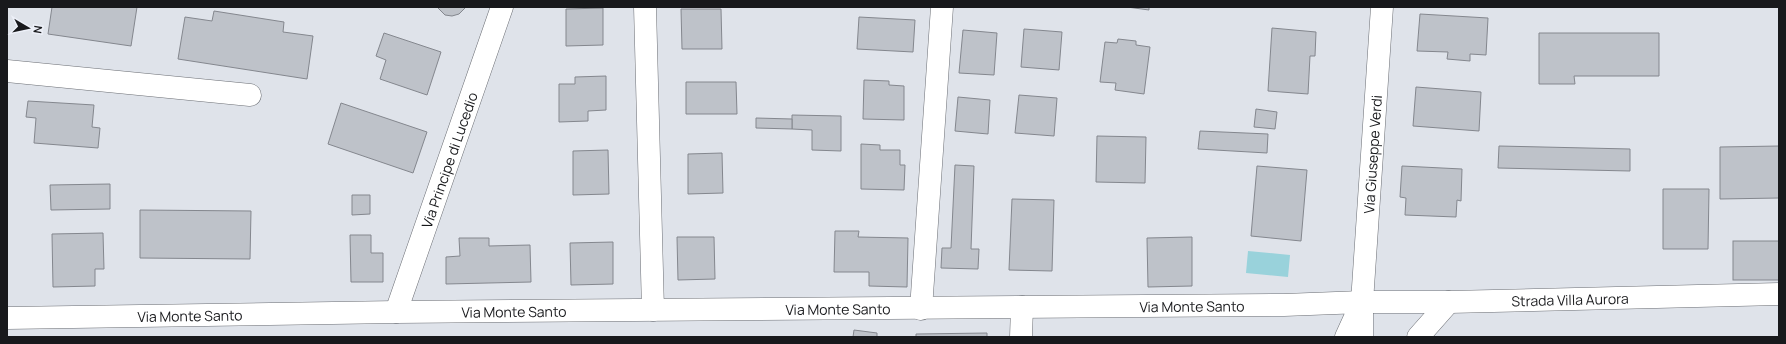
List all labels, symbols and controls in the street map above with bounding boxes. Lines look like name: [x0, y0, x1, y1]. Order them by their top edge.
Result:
north arrow: [8, 8, 48, 48]
text: N: [30, 25, 46, 35]
street label: Via Principe di Lucedio: [416, 89, 481, 230]
street label: Via Giuseppe Verdi: [1359, 94, 1386, 214]
street label: Strada Villa Aurora: [1511, 288, 1629, 310]
street label: Via Monte Santo: [1139, 296, 1245, 316]
street label: Via Monte Santo: [785, 299, 891, 318]
street label: Via Monte Santo: [461, 301, 567, 321]
street label: Via Monte Santo: [137, 305, 243, 325]

